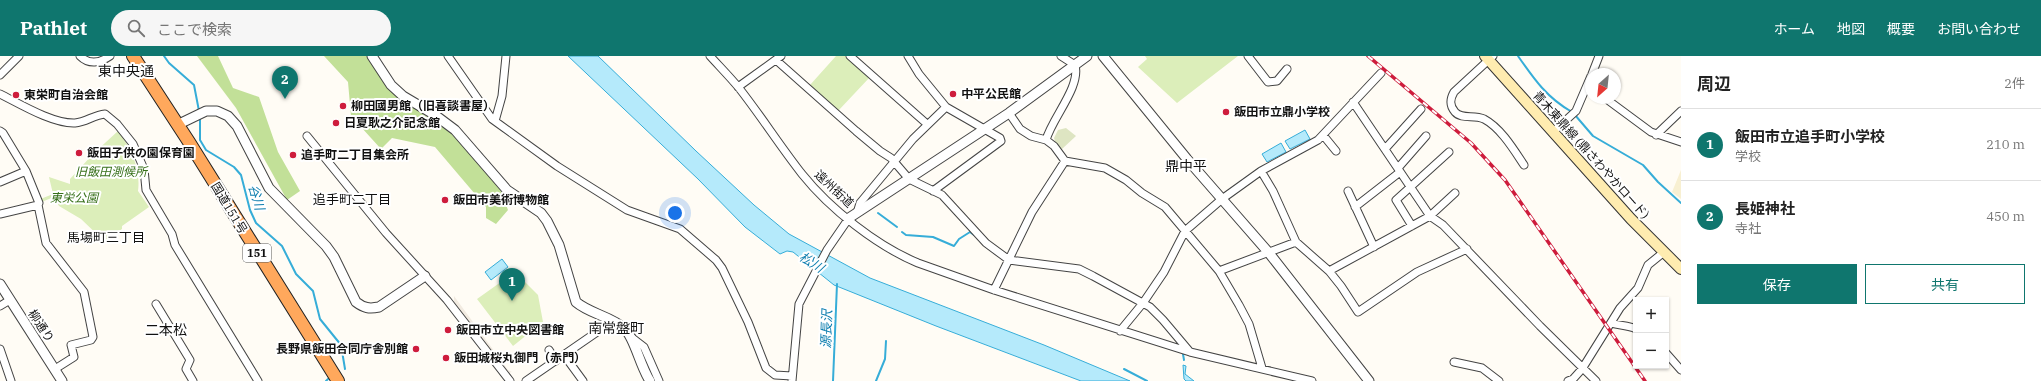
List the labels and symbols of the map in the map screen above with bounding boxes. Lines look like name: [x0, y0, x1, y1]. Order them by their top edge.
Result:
district label: 東中央通: [98, 62, 154, 80]
pin: 2: [272, 66, 298, 99]
north arrow: [1585, 68, 1621, 104]
place label: 中平公民館: [961, 86, 1021, 101]
place label: 東栄町自治会館: [24, 87, 108, 102]
street label: 青木東鼎線 (鼎さわやかロード): [1530, 88, 1653, 222]
marker: 中平公民館: [948, 89, 958, 99]
marker: 東栄町自治会館: [11, 90, 21, 100]
place label: 柳田國男館（旧喜談書屋）: [351, 98, 495, 113]
marker: 柳田國男館（旧喜談書屋）: [338, 101, 348, 111]
place label: 飯田市立鼎小学校: [1234, 104, 1330, 119]
marker: 飯田市立鼎小学校: [1221, 107, 1231, 117]
place label: 日夏耿之介記念館: [344, 115, 440, 130]
marker: 日夏耿之介記念館: [331, 118, 341, 128]
place label: 飯田子供の園保育園: [87, 145, 195, 160]
place label: 追手町二丁目集会所: [301, 147, 409, 162]
marker: 飯田子供の園保育園: [74, 148, 84, 158]
marker: 追手町二丁目集会所: [288, 150, 298, 160]
district label: 鼎中平: [1165, 157, 1207, 175]
park label: 旧飯田測候所: [75, 164, 149, 179]
street label: 遠州街道: [812, 167, 857, 210]
street label: 国道151号: [208, 179, 251, 236]
water label: 谷川: [245, 182, 269, 214]
park label: 東栄公園: [50, 190, 100, 205]
district label: 追手町二丁目: [313, 191, 391, 208]
place label: 飯田市美術博物館: [453, 192, 549, 207]
marker: 飯田市美術博物館: [440, 195, 450, 205]
your location: [665, 203, 685, 223]
district label: 馬場町三丁目: [67, 229, 145, 246]
road number: 151: [243, 244, 271, 262]
water label: 松川: [796, 248, 829, 278]
pin: 1: [499, 268, 525, 301]
street label: 柳通り: [25, 307, 58, 345]
water label: 源長沢: [817, 307, 836, 349]
district label: 南常盤町: [588, 319, 644, 337]
district label: 二本松: [145, 321, 187, 339]
place label: 飯田市立中央図書館: [456, 322, 564, 337]
marker: 飯田市立中央図書館: [443, 325, 453, 335]
place label: 長野県飯田合同庁舎別館: [276, 341, 408, 356]
marker: 長野県飯田合同庁舎別館: [411, 344, 421, 354]
place label: 飯田城桜丸御門（赤門）: [454, 350, 586, 365]
marker: 飯田城桜丸御門（赤門）: [441, 353, 451, 363]

